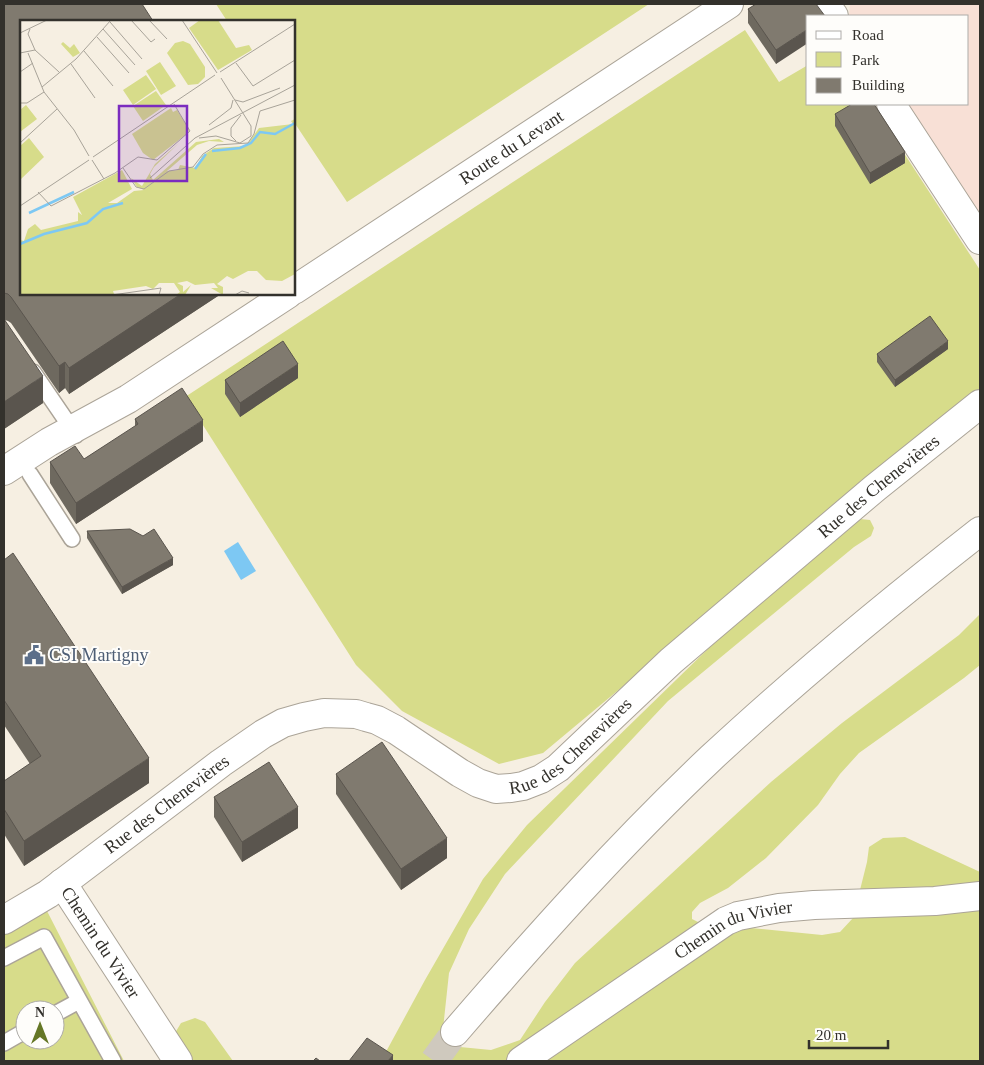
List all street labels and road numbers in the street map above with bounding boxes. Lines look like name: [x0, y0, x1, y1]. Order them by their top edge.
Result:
street label: Route du Levant: [456, 106, 567, 188]
street label: Rue des Chenevières: [814, 431, 943, 542]
street label: Rue des Chenevières: [508, 694, 636, 798]
street label: Rue des Chenevières: [100, 751, 233, 858]
street label: Chemin du Vivier: [57, 883, 144, 1002]
street label: Chemin du Vivier: [670, 897, 793, 963]

